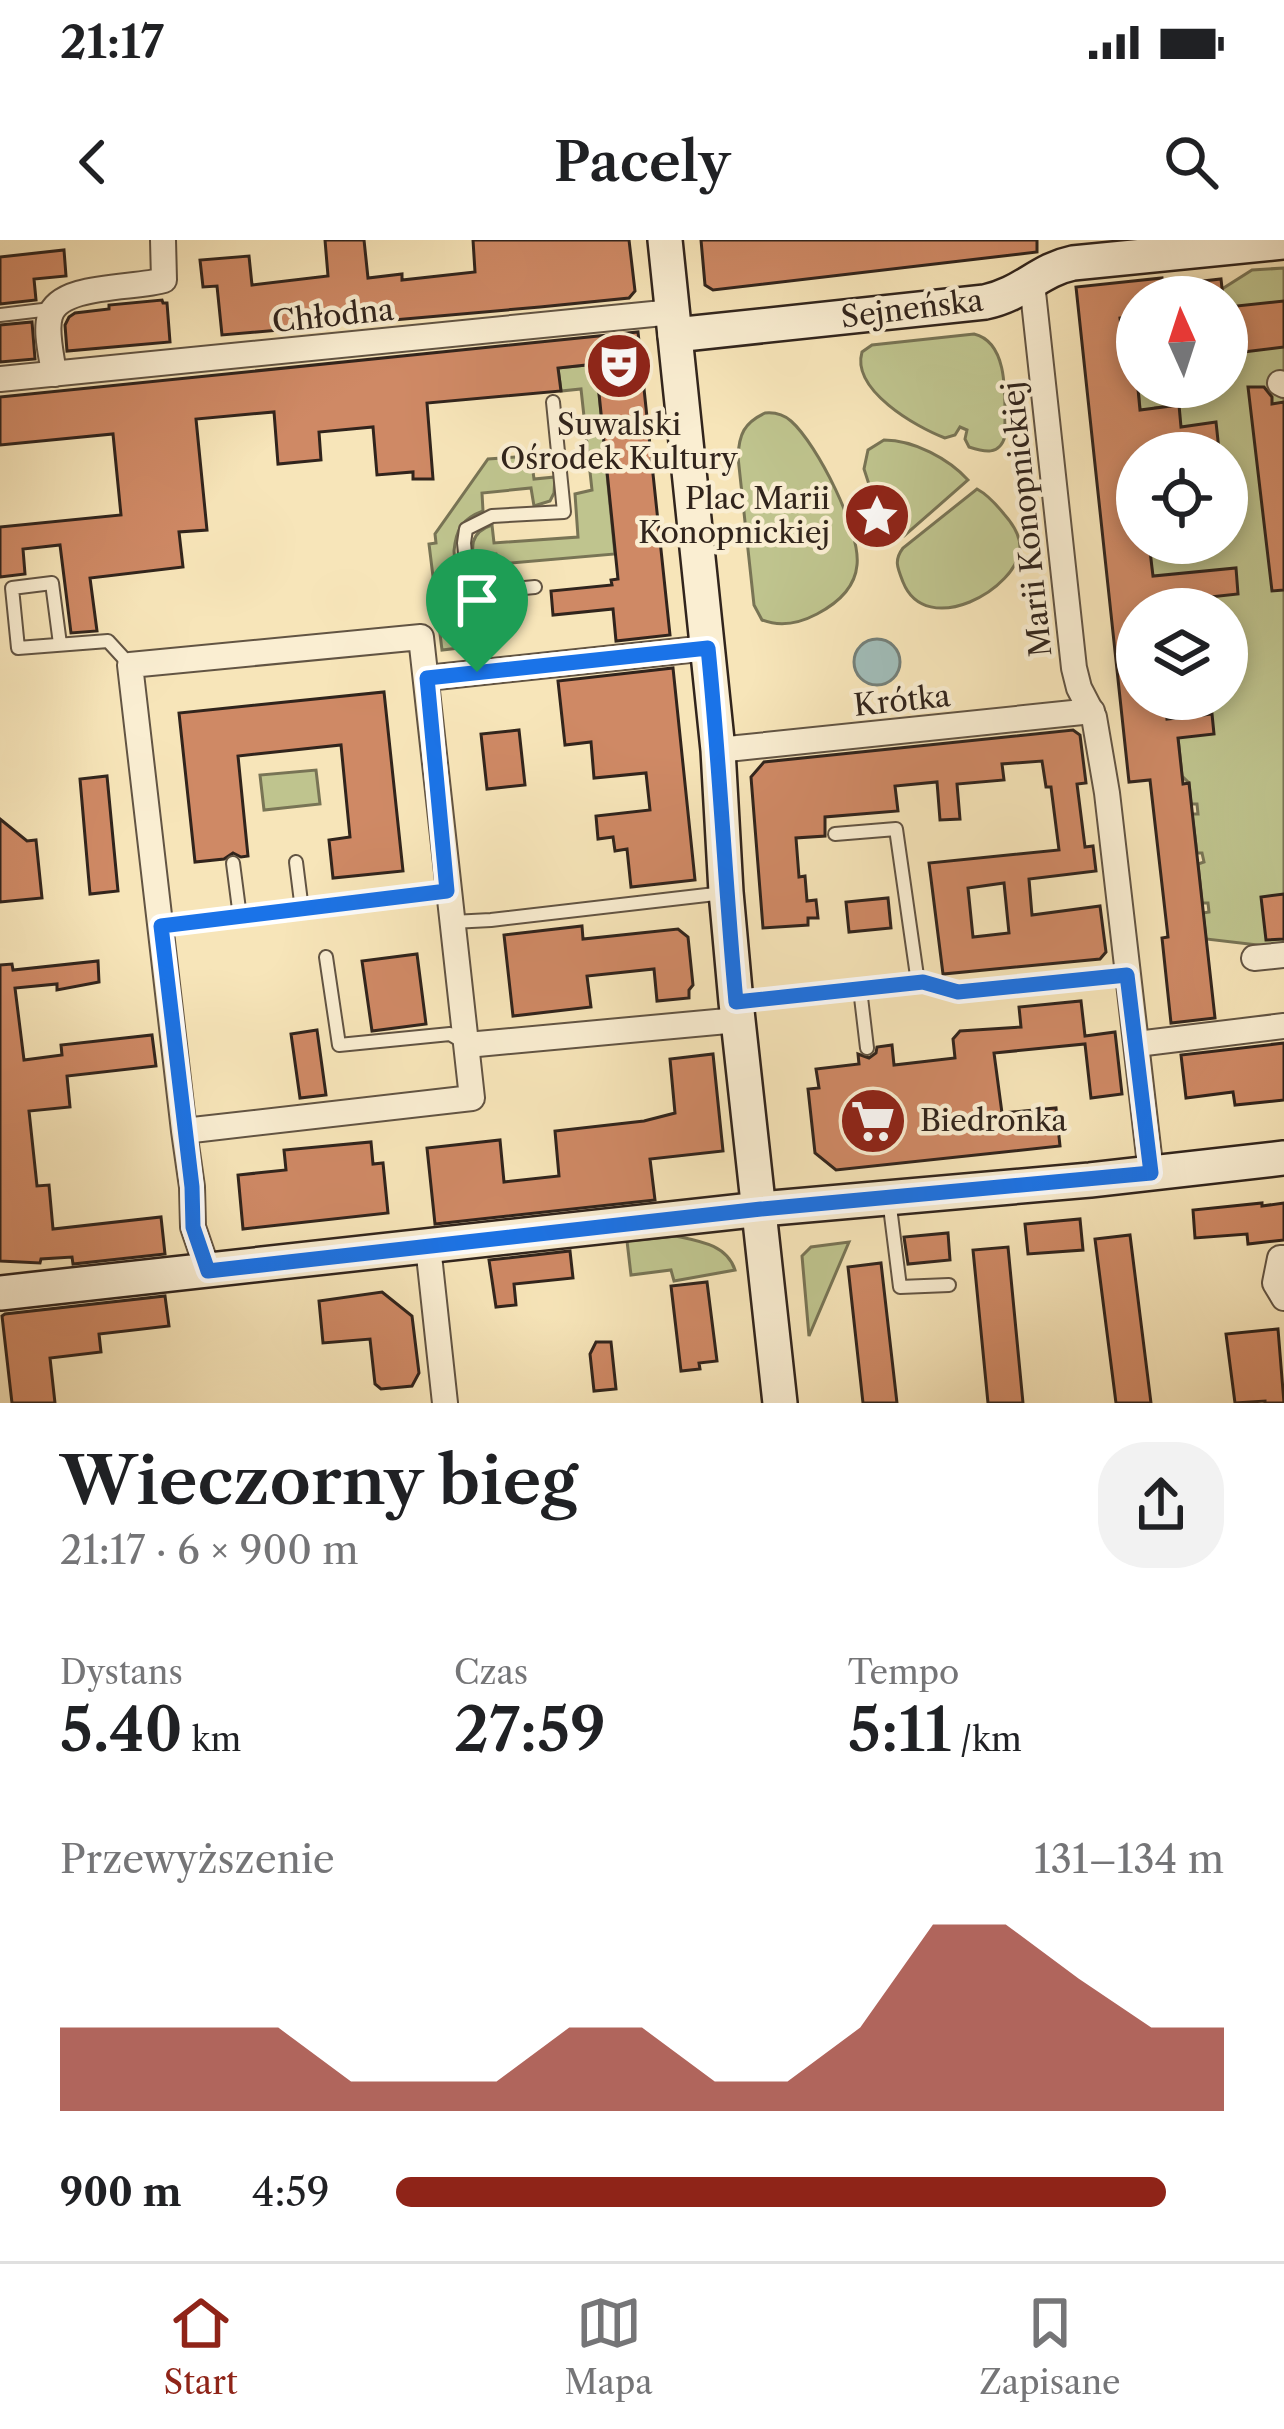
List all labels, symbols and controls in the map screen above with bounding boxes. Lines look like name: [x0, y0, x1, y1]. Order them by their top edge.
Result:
text: 21:17: [60, 14, 164, 70]
icon: back: [60, 129, 126, 195]
text: Pacely: [554, 129, 730, 195]
icon: search: [1158, 129, 1224, 195]
north arrow: [1116, 276, 1248, 408]
map controls: [1116, 276, 1248, 720]
street label: Sejneńska: [839, 281, 985, 336]
street label: Chłodna: [270, 291, 396, 340]
theatre icon: Suwalski Ośrodek Kultury: [584, 331, 654, 401]
street label: Marii Konopnickiej: [994, 380, 1059, 659]
place label: Suwalski Ośrodek Kultury: [500, 406, 738, 477]
button: locate: [1116, 432, 1248, 564]
place label: Plac Marii Konopnickiej: [638, 480, 830, 551]
place icon: Plac Marii Konopnickiej: [842, 481, 912, 551]
pin: [426, 549, 528, 672]
icon: arrive: [444, 567, 510, 633]
button: layers: [1116, 588, 1248, 720]
street label: Krótka: [852, 677, 952, 724]
supermarket icon: Biedronka: [838, 1086, 908, 1156]
place label: Biedronka: [920, 1102, 1067, 1139]
text: Wieczorny bieg: [60, 1440, 578, 1521]
button: share: [1098, 1442, 1224, 1568]
text: 21:17 · 6 × 900 m: [60, 1526, 359, 1574]
text: Dystans: [60, 1652, 183, 1693]
text: Czas: [454, 1652, 528, 1693]
text: Tempo: [848, 1652, 959, 1693]
text: 5.40: [60, 1693, 183, 1767]
text: 27:59: [454, 1693, 606, 1767]
text: 5:11: [848, 1693, 951, 1767]
text: km: [183, 1719, 241, 1760]
text: /km: [951, 1719, 1022, 1760]
text: Przewyższenie: [60, 1835, 335, 1883]
text: 131–134 m: [1034, 1835, 1224, 1883]
text: 900 m: [60, 2168, 182, 2216]
text: 4:59: [252, 2168, 330, 2216]
tab: Start: [163, 2290, 238, 2403]
tab: Mapa: [565, 2290, 653, 2403]
tab: Zapisane: [980, 2290, 1121, 2403]

